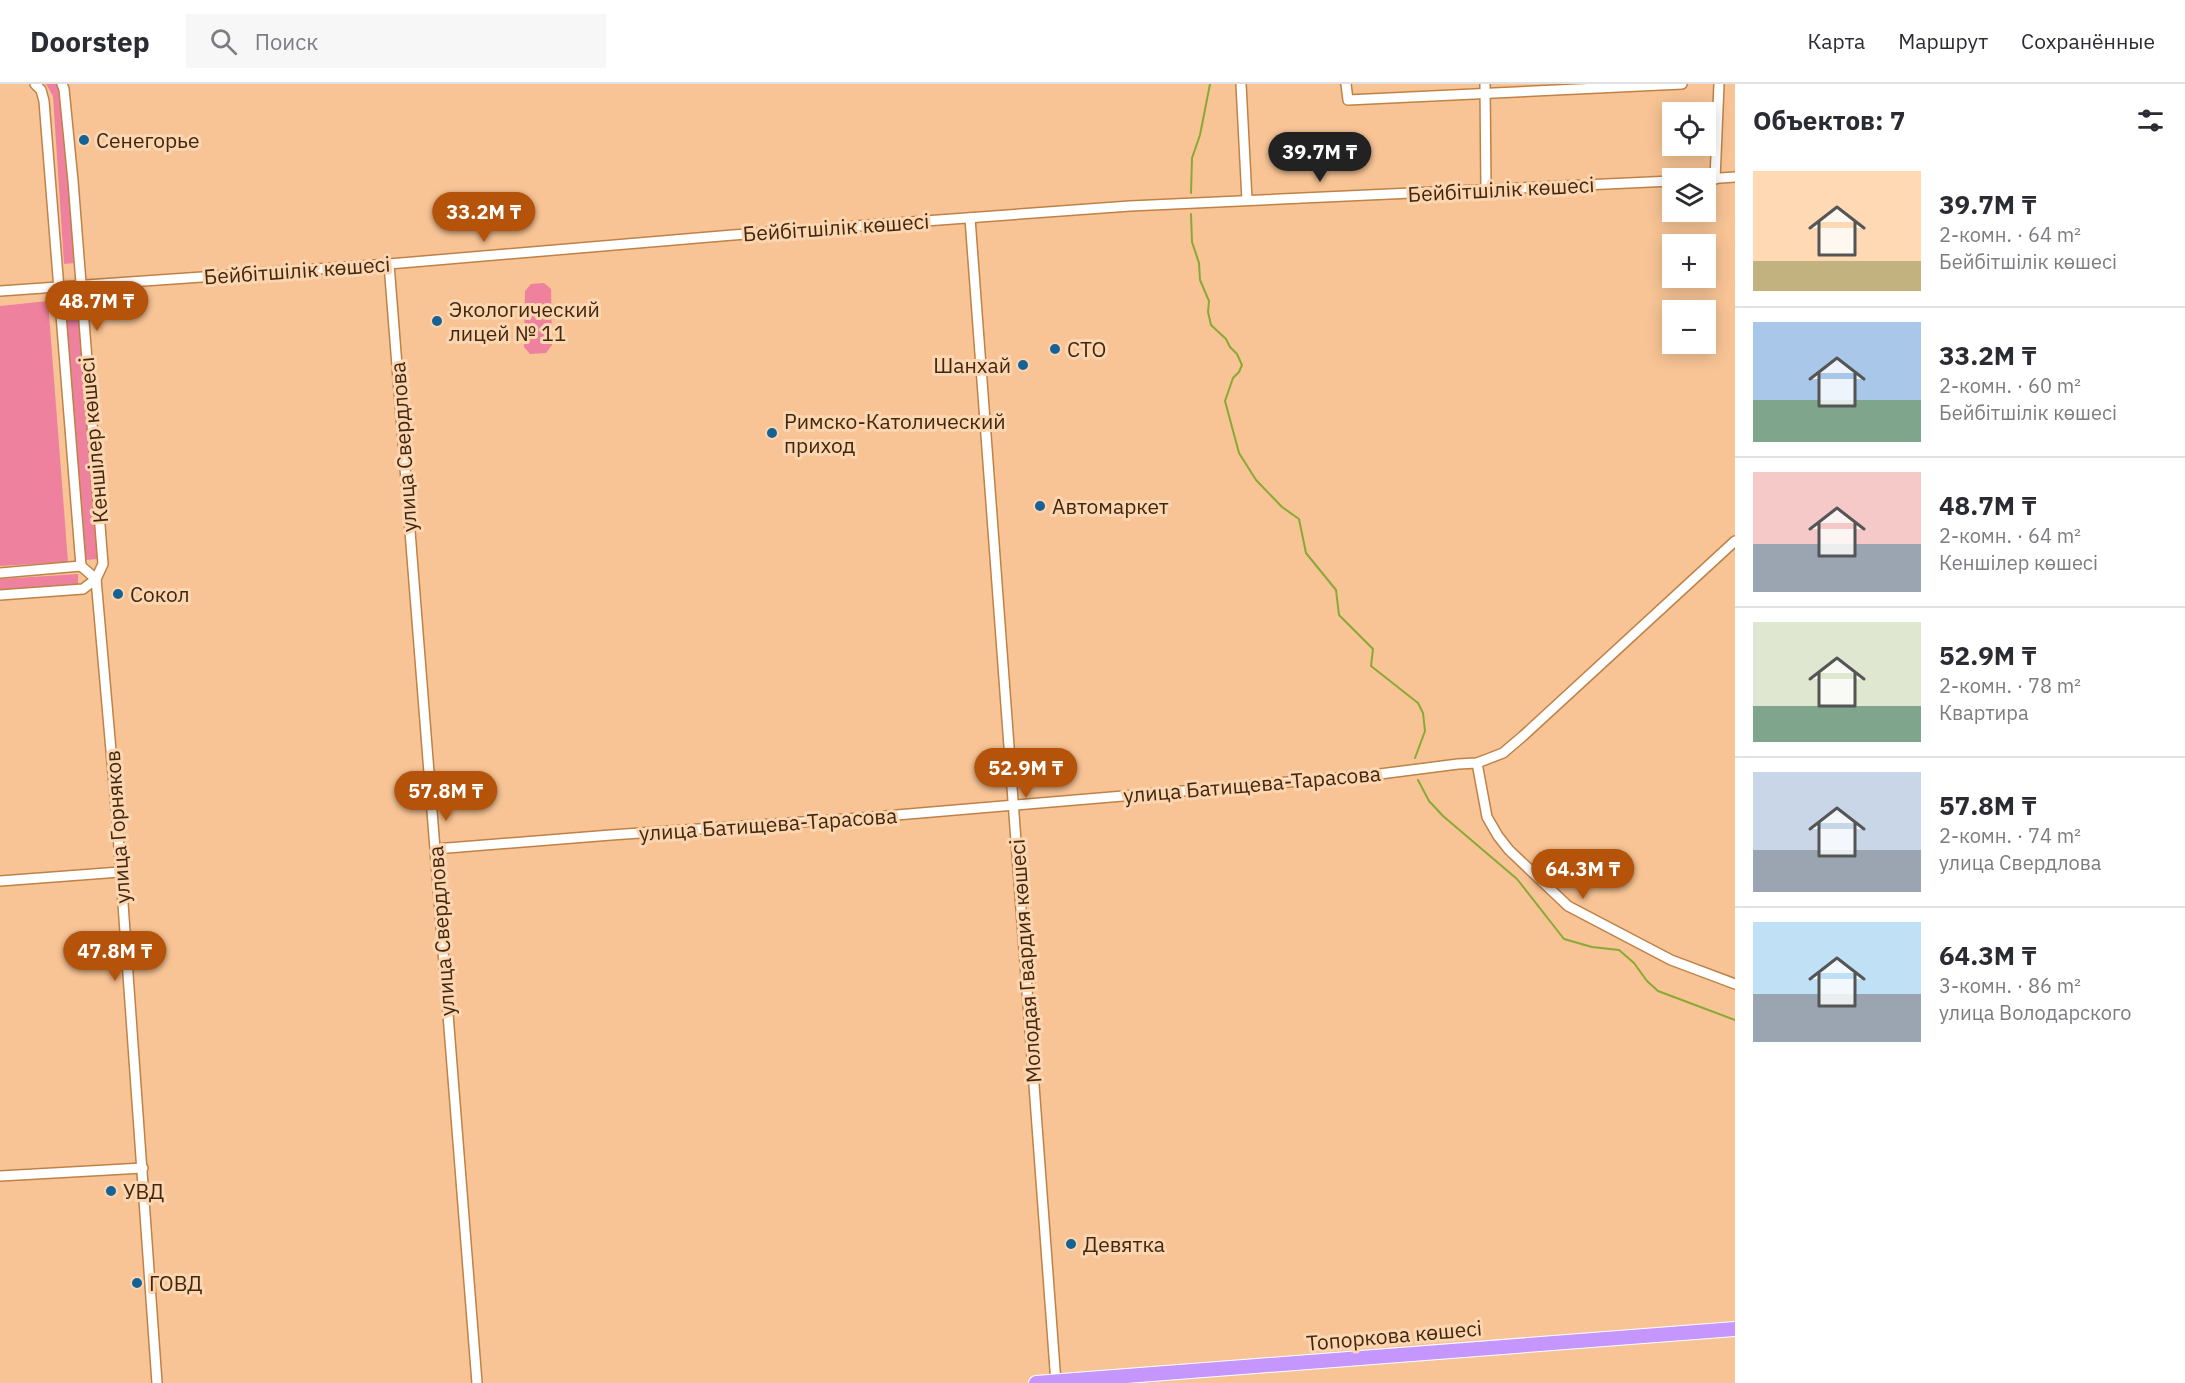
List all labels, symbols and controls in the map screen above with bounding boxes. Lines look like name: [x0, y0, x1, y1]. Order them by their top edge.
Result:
search box: [186, 14, 606, 68]
text: Doorstep: [30, 23, 150, 60]
icon: search: [207, 25, 240, 58]
text: Поиск: [255, 27, 318, 56]
text: Карта: [1807, 27, 1865, 55]
text: Маршрут: [1898, 27, 1988, 55]
text: Сохранённые: [2021, 27, 2155, 55]
map controls: [1662, 102, 1716, 354]
button: locate: [1662, 102, 1716, 156]
text: Объектов: 7: [1753, 103, 1905, 137]
icon: filters: [2134, 104, 2167, 137]
place label: Сенегорье: [96, 126, 200, 154]
pin: 39.7M ₸: [1265, 132, 1375, 183]
marker: Сенегорье: [77, 133, 91, 147]
text: 39.7M ₸: [1282, 138, 1358, 165]
button: layers: [1662, 168, 1716, 222]
street label: Бейбітшілік көшесі: [1407, 170, 1595, 208]
text: 39.7M ₸: [1939, 187, 2037, 221]
pin: 33.2M ₸: [429, 192, 539, 243]
icon: home: [1801, 195, 1873, 267]
text: 33.2M ₸: [446, 198, 522, 225]
street label: Бейбітшілік көшесі: [742, 207, 930, 247]
text: 2-комн. · 64 m²: [1939, 221, 2081, 248]
button: +: [1662, 234, 1716, 288]
text: Бейбітшілік көшесі: [1939, 248, 2117, 275]
street label: Бейбітшілік көшесі: [203, 250, 391, 290]
pin: 48.7M ₸: [42, 281, 152, 332]
text: 48.7M ₸: [59, 287, 135, 314]
place label: Экологический лицей № 11: [449, 295, 600, 347]
button: −: [1662, 300, 1716, 354]
marker: Экологический лицей № 11: [430, 314, 444, 328]
place label: СТО: [1067, 335, 1106, 363]
text: 33.2M ₸: [1939, 338, 2037, 372]
marker: СТО: [1048, 342, 1062, 356]
icon: home: [1801, 346, 1873, 418]
place label: Шанхай: [933, 351, 1011, 379]
street label: Кеншілер көшесі: [72, 356, 114, 524]
marker: Шанхай: [1016, 358, 1030, 372]
street label: улица Свердлова: [383, 361, 423, 533]
text: 2-комн. · 60 m²: [1939, 372, 2081, 399]
text: Бейбітшілік көшесі: [1939, 399, 2117, 426]
place label: Римско-Католический приход: [784, 407, 1006, 459]
marker: Римско-Католический приход: [765, 426, 779, 440]
text: 48.7M ₸: [1939, 488, 2037, 522]
place label: Автомаркет: [1052, 492, 1169, 520]
icon: home: [1801, 496, 1873, 568]
marker: Автомаркет: [1033, 499, 1047, 513]
text: 2-комн. · 64 m²: [1939, 522, 2081, 549]
text: Кеншілер көшесі: [1939, 549, 2098, 576]
place label: Сокол: [130, 580, 190, 608]
marker: Сокол: [111, 587, 125, 601]
text: 52.9M ₸: [1939, 638, 2037, 672]
icon: home: [1801, 646, 1873, 718]
text: 2-комн. · 78 m²: [1939, 672, 2081, 699]
text: Квартира: [1939, 699, 2029, 726]
pin: 52.9M ₸: [971, 748, 1081, 799]
street label: улица Горняков: [98, 749, 136, 905]
text: 52.9M ₸: [988, 754, 1064, 781]
street label: улица Батищева-Тарасова: [1122, 759, 1382, 809]
pin: 57.8M ₸: [391, 771, 501, 822]
text: 57.8M ₸: [408, 777, 484, 804]
text: 57.8M ₸: [1939, 788, 2037, 822]
icon: home: [1801, 796, 1873, 868]
street label: улица Батищева-Тарасова: [638, 801, 898, 847]
text: 2-комн. · 74 m²: [1939, 822, 2081, 849]
street label: Молодая Гвардия көшесі: [1003, 838, 1047, 1084]
street label: улица Свердлова: [421, 845, 461, 1017]
pin: 64.3M ₸: [1528, 849, 1638, 900]
text: улица Свердлова: [1939, 849, 2102, 876]
text: 64.3M ₸: [1545, 855, 1621, 882]
pin: 47.8M ₸: [60, 931, 170, 982]
text: 47.8M ₸: [77, 937, 153, 964]
text: 64.3M ₸: [1939, 938, 2037, 972]
icon: home: [1801, 946, 1873, 1018]
text: 3-комн. · 86 m²: [1939, 972, 2081, 999]
text: улица Володарского: [1939, 999, 2131, 1026]
place label: УВД: [123, 1177, 164, 1205]
marker: УВД: [104, 1184, 118, 1198]
place label: Девятка: [1083, 1230, 1165, 1258]
marker: Девятка: [1064, 1237, 1078, 1251]
place label: ГОВД: [149, 1269, 203, 1297]
marker: ГОВД: [130, 1276, 144, 1290]
street label: Топоркова көшесі: [1305, 1313, 1483, 1357]

